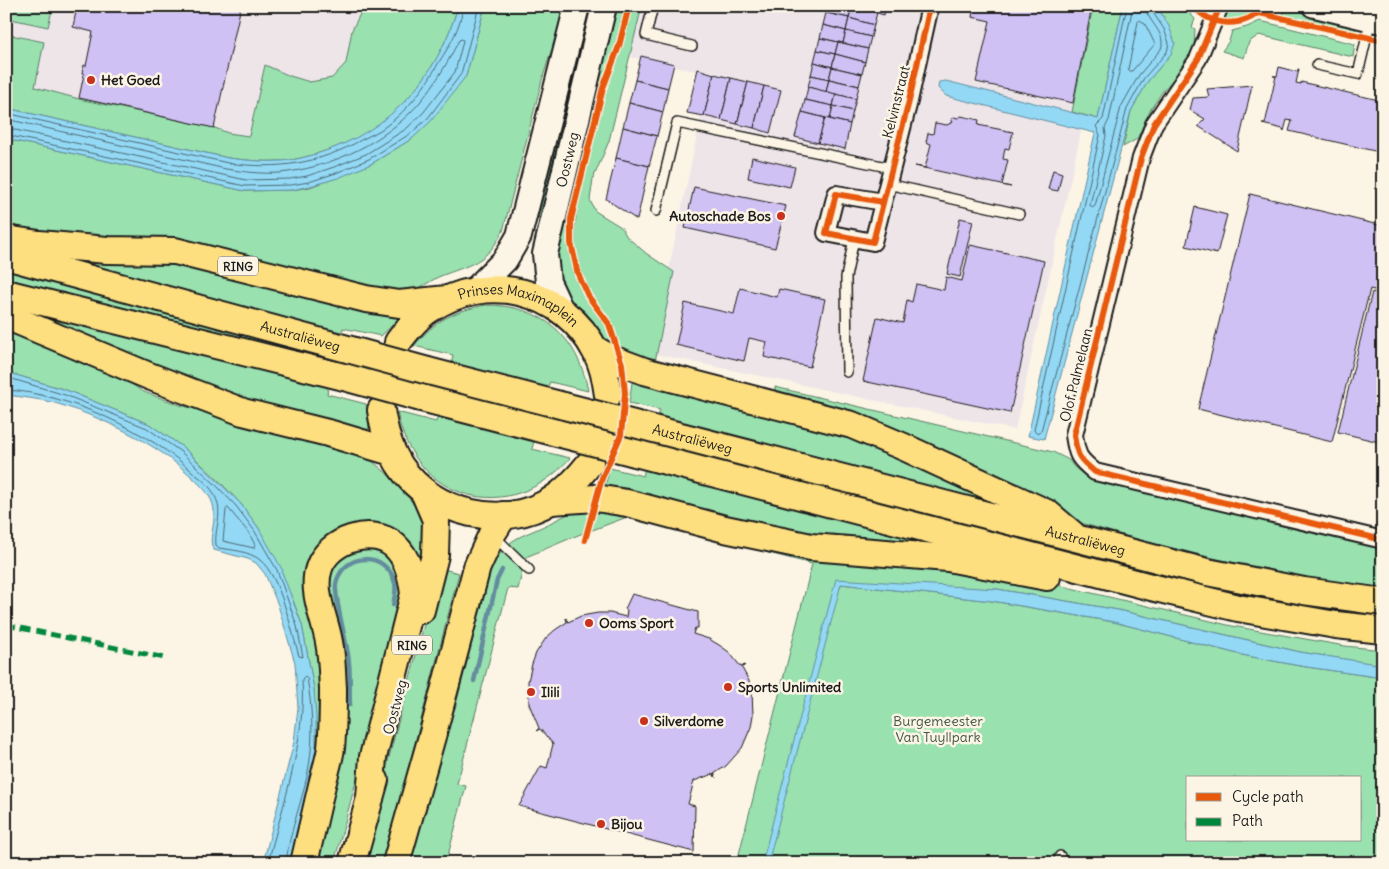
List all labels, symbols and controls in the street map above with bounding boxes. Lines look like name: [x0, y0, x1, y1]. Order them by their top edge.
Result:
street label: Kelvinstraat: [878, 63, 914, 140]
place label: Het Goed: [101, 71, 161, 89]
marker: Het Goed: [85, 74, 97, 86]
street label: Oostweg: [552, 130, 583, 189]
place label: Autoschade Bos: [669, 207, 772, 225]
marker: Autoschade Bos: [775, 210, 787, 222]
road number: RING: [218, 256, 258, 276]
street label: Prinses Maximaplein: [456, 280, 583, 331]
street label: Australiëweg: [258, 317, 342, 356]
street label: Olof Palmelaan: [1056, 326, 1096, 424]
street label: Australiëweg: [650, 420, 734, 458]
street label: Australiëweg: [1043, 522, 1127, 560]
place label: Ooms Sport: [599, 614, 674, 632]
marker: Ooms Sport: [583, 617, 595, 629]
road number: RING: [392, 636, 432, 654]
street label: Oostweg: [379, 678, 411, 736]
place label: Sports Unlimited: [738, 678, 842, 696]
marker: Sports Unlimited: [722, 681, 734, 693]
place label: Ilili: [541, 683, 560, 701]
marker: Ilili: [525, 686, 537, 698]
place label: Silverdome: [654, 712, 724, 730]
park label: Burgemeester Van Tuyllpark: [893, 712, 983, 746]
marker: Silverdome: [638, 715, 650, 727]
legend: [1186, 776, 1362, 842]
text: Cycle path: [1232, 787, 1304, 806]
text: Path: [1232, 811, 1263, 830]
place label: Bijou: [611, 815, 642, 833]
marker: Bijou: [595, 818, 607, 830]

